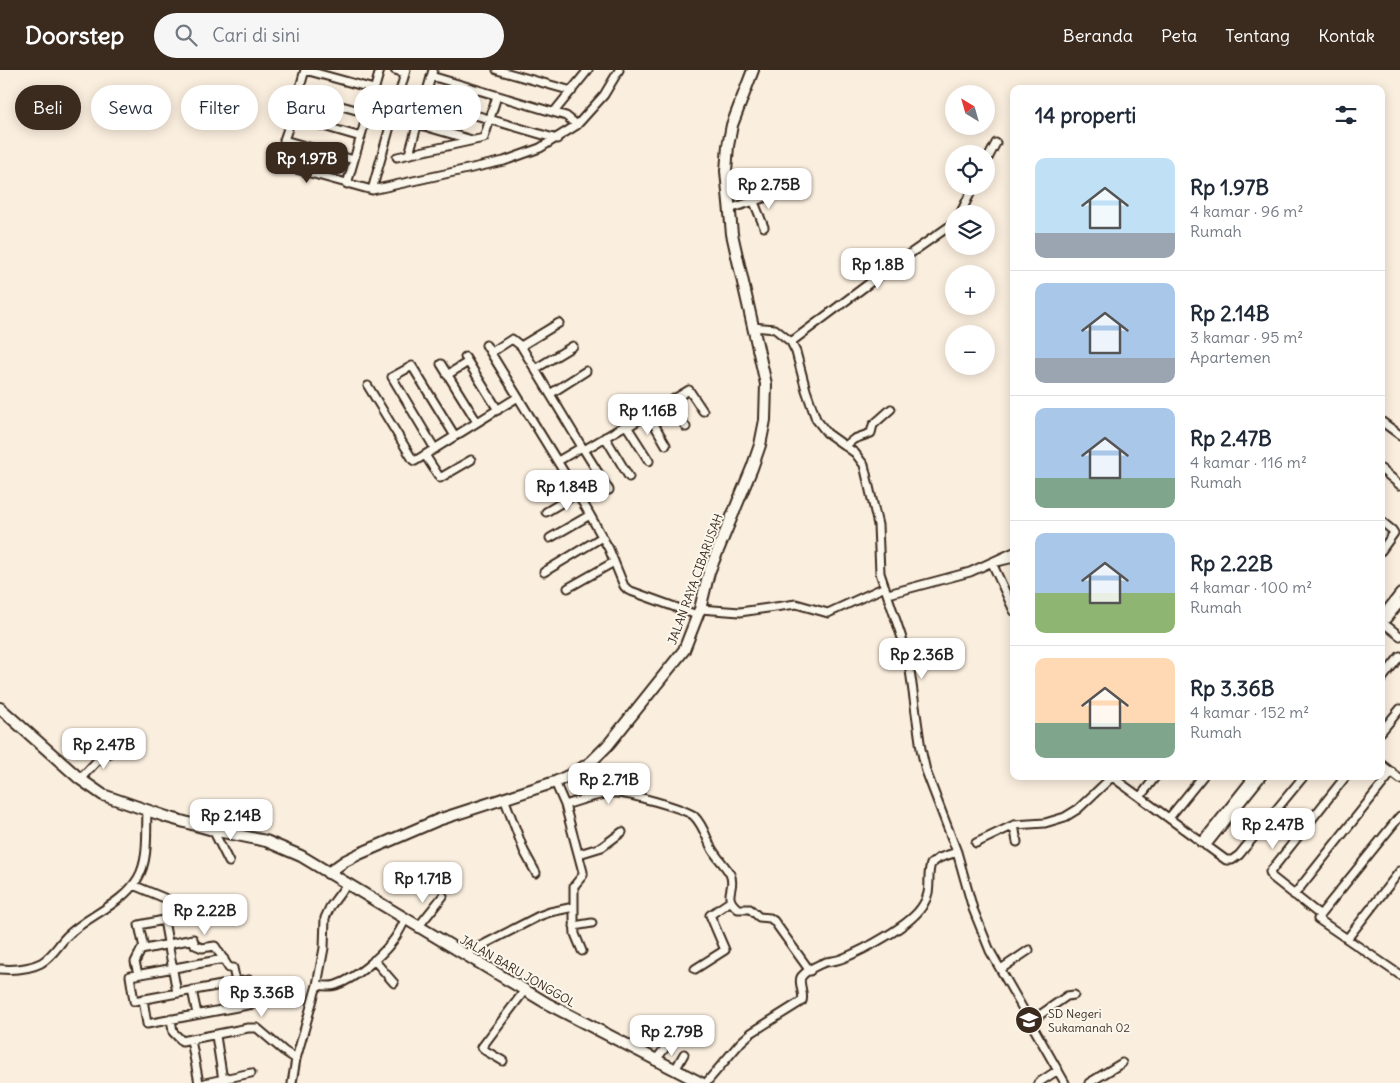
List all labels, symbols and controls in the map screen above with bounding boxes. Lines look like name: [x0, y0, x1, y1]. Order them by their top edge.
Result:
search box: [154, 13, 504, 58]
text: Doorstep: [25, 20, 124, 50]
icon: search: [172, 21, 200, 49]
text: Cari di sini: [212, 23, 300, 47]
text: Beranda: [1063, 24, 1133, 47]
text: Peta: [1161, 24, 1197, 47]
text: Tentang: [1225, 24, 1290, 47]
text: Kontak: [1318, 24, 1375, 47]
chip: Beli: [15, 85, 81, 130]
chip: Sewa: [91, 85, 171, 130]
chip: Filter: [181, 85, 258, 130]
chip: Baru: [268, 85, 344, 130]
chip: Apartemen: [354, 85, 481, 130]
north arrow: [945, 85, 995, 135]
map controls: [945, 85, 995, 375]
icon: filters: [1332, 101, 1360, 129]
text: 14 properti: [1035, 102, 1136, 129]
pin: Rp 1.97B: [255, 142, 359, 184]
button: locate: [945, 145, 995, 195]
text: Rp 1.97B: [277, 148, 337, 168]
pin: Rp 2.75B: [717, 168, 821, 210]
text: Rp 2.75B: [738, 174, 800, 194]
text: Rp 1.97B: [1190, 174, 1269, 201]
icon: home: [1075, 178, 1135, 238]
text: 4 kamar · 96 m²: [1190, 201, 1303, 221]
button: layers: [945, 205, 995, 255]
text: Rumah: [1190, 221, 1242, 241]
pin: Rp 1.8B: [832, 248, 924, 290]
text: Rp 1.8B: [852, 254, 904, 274]
button: +: [945, 265, 995, 315]
text: Rp 2.14B: [1190, 300, 1270, 327]
icon: home: [1075, 303, 1135, 363]
button: −: [945, 325, 995, 375]
text: 3 kamar · 95 m²: [1190, 327, 1303, 347]
text: Apartemen: [1190, 347, 1271, 367]
pin: Rp 1.16B: [596, 394, 700, 436]
text: Rp 1.16B: [619, 400, 677, 420]
text: Rp 2.47B: [1190, 425, 1272, 452]
icon: home: [1075, 428, 1135, 488]
text: 4 kamar · 116 m²: [1190, 452, 1307, 472]
pin: Rp 1.84B: [515, 470, 619, 512]
text: Rumah: [1190, 472, 1242, 492]
text: Rp 1.84B: [536, 476, 598, 496]
street label: JALAN RAYA CIBARUSAH: [664, 511, 726, 647]
text: Rp 2.22B: [1190, 550, 1273, 577]
icon: home: [1075, 553, 1135, 613]
text: 4 kamar · 100 m²: [1190, 577, 1312, 597]
text: Rumah: [1190, 597, 1242, 617]
pin: Rp 2.36B: [870, 638, 974, 680]
text: Rp 2.36B: [890, 644, 954, 664]
text: Rp 3.36B: [1190, 675, 1274, 702]
icon: home: [1075, 678, 1135, 738]
text: 4 kamar · 152 m²: [1190, 702, 1309, 722]
text: Rumah: [1190, 722, 1242, 742]
pin: Rp 2.47B: [52, 728, 156, 770]
text: Rp 2.47B: [73, 734, 135, 754]
pin: Rp 2.71B: [557, 762, 661, 805]
text: Rp 2.71B: [579, 769, 639, 789]
pin: Rp 2.14B: [179, 798, 283, 841]
text: Rp 2.14B: [201, 805, 261, 825]
pin: Rp 2.47B: [1221, 808, 1325, 850]
text: Rp 2.47B: [1242, 814, 1304, 834]
pin: Rp 1.71B: [371, 862, 475, 904]
text: Rp 1.71B: [394, 868, 452, 888]
pin: Rp 2.22B: [153, 894, 257, 936]
text: Rp 2.22B: [173, 900, 237, 920]
street label: JALAN BARU JONGGOL: [458, 932, 579, 1010]
pin: Rp 3.36B: [210, 976, 314, 1018]
text: Rp 3.36B: [230, 982, 294, 1002]
school or university icon: SD Negeri Sukamanah 02: [1014, 1005, 1044, 1035]
place label: SD Negeri Sukamanah 02: [1048, 1006, 1130, 1035]
pin: Rp 2.79B: [620, 1014, 724, 1057]
text: Rp 2.79B: [641, 1021, 703, 1041]

